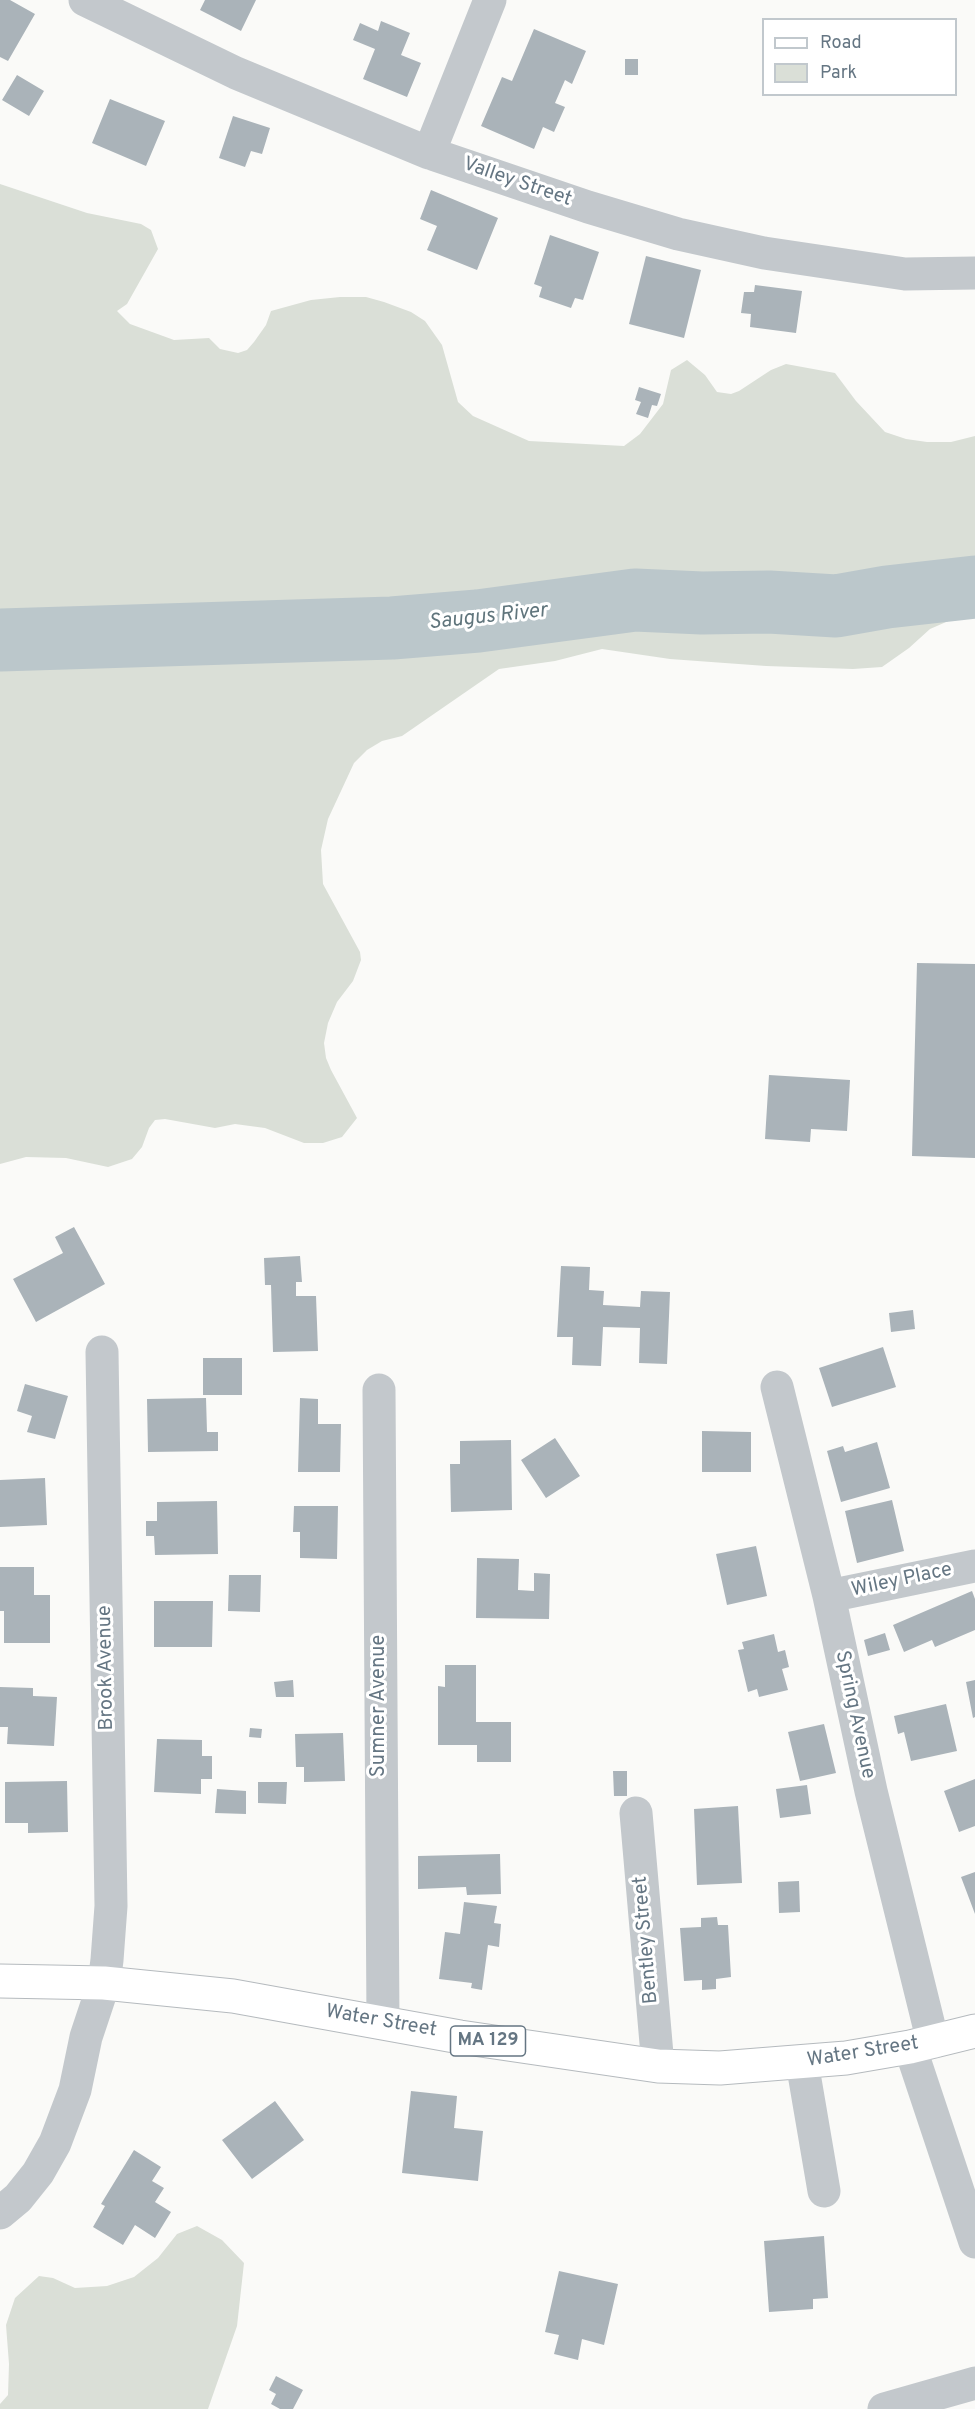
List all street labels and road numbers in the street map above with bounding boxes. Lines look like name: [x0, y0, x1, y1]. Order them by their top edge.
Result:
street label: Valley Street: [460, 153, 574, 213]
street label: Wiley Place: [849, 1559, 955, 1603]
street label: Brook Avenue: [94, 1605, 120, 1731]
street label: Sumner Avenue: [368, 1635, 392, 1777]
street label: Spring Avenue: [829, 1649, 879, 1781]
street label: Bentley Street: [629, 1875, 665, 2005]
street label: Water Street: [324, 2000, 438, 2044]
road number: MA 129: [450, 2026, 526, 2056]
street label: Water Street: [806, 2032, 920, 2074]

